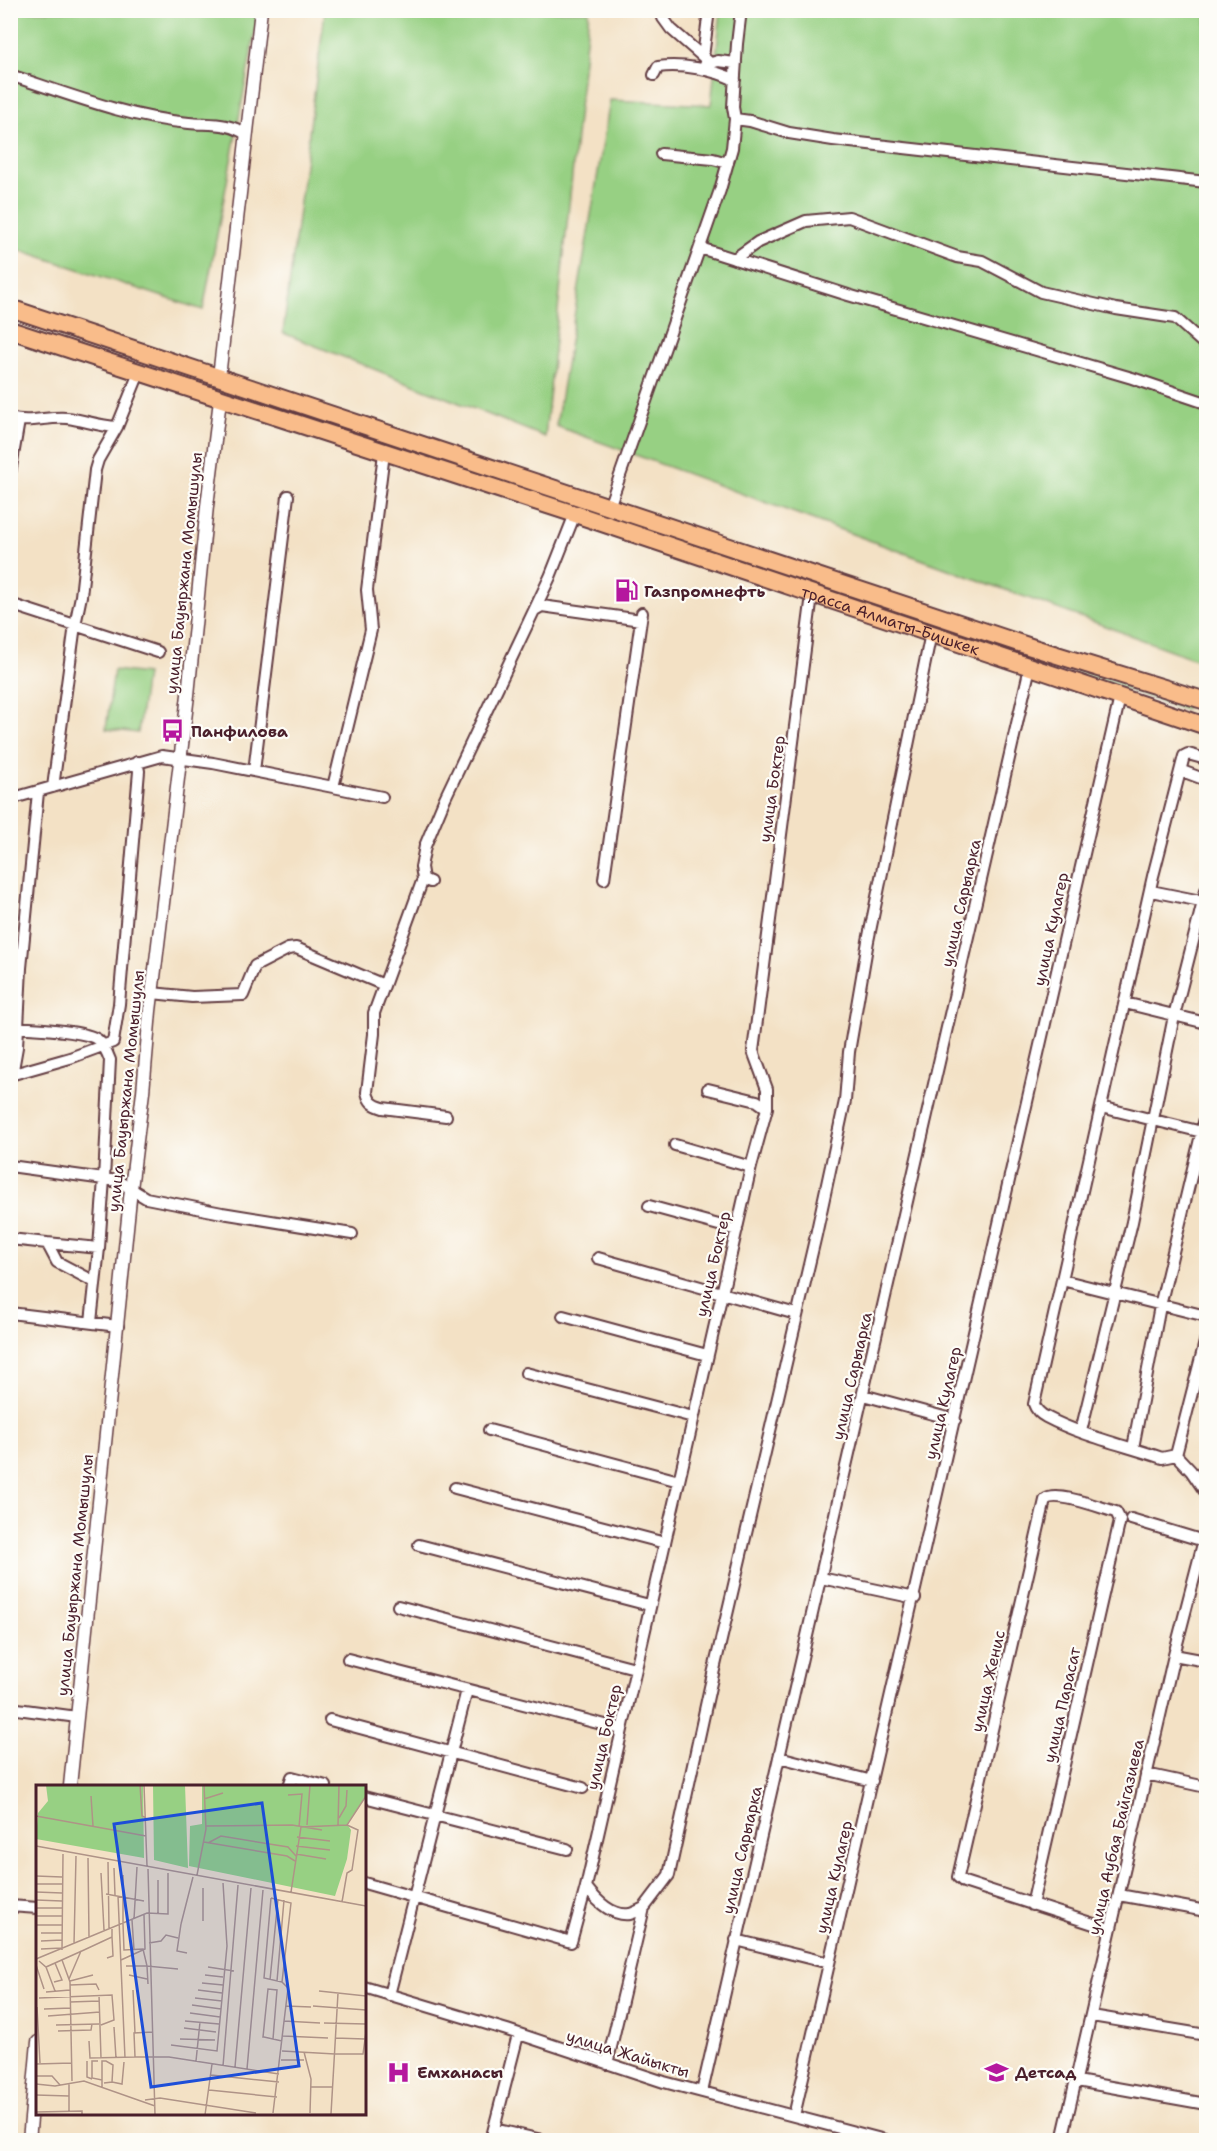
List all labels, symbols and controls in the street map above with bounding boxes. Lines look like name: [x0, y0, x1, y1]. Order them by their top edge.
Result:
street label: улица Бауыржана Момышулы: [161, 451, 207, 695]
fuel station icon: Газпромнефть: [613, 578, 639, 604]
street label: трасса Алматы-Бишкек: [799, 580, 983, 660]
place label: Газпромнефть: [644, 581, 766, 602]
bus stop icon: Панфилова: [160, 718, 186, 744]
place label: Панфилова: [191, 721, 288, 742]
street label: улица Боктер: [754, 734, 790, 844]
street label: улица Сарыарка: [936, 837, 986, 969]
street label: улица Кулагер: [1029, 870, 1073, 988]
street label: улица Бауыржана Момышулы: [103, 969, 149, 1213]
street label: улица Боктер: [691, 1209, 735, 1319]
street label: улица Сарыарка: [827, 1310, 877, 1442]
street label: улица Кулагер: [920, 1344, 966, 1462]
street label: улица Бауыржана Момышулы: [52, 1453, 98, 1697]
street label: улица Женис: [966, 1628, 1010, 1734]
street label: улица Парасат: [1038, 1644, 1086, 1765]
street label: улица Боктер: [582, 1682, 626, 1792]
street label: улица Аубая Байгазиева: [1083, 1737, 1149, 1937]
street label: улица Сарыарка: [717, 1784, 767, 1916]
inset map: [36, 1785, 366, 2115]
street label: улица Кулагер: [811, 1818, 857, 1936]
street label: улица Жайыкты: [564, 2025, 692, 2083]
hospital icon: Емханасы: [386, 2059, 412, 2085]
school or university icon: Детсад: [984, 2059, 1010, 2085]
place label: Емханасы: [417, 2062, 504, 2083]
place label: Детсад: [1015, 2062, 1077, 2083]

